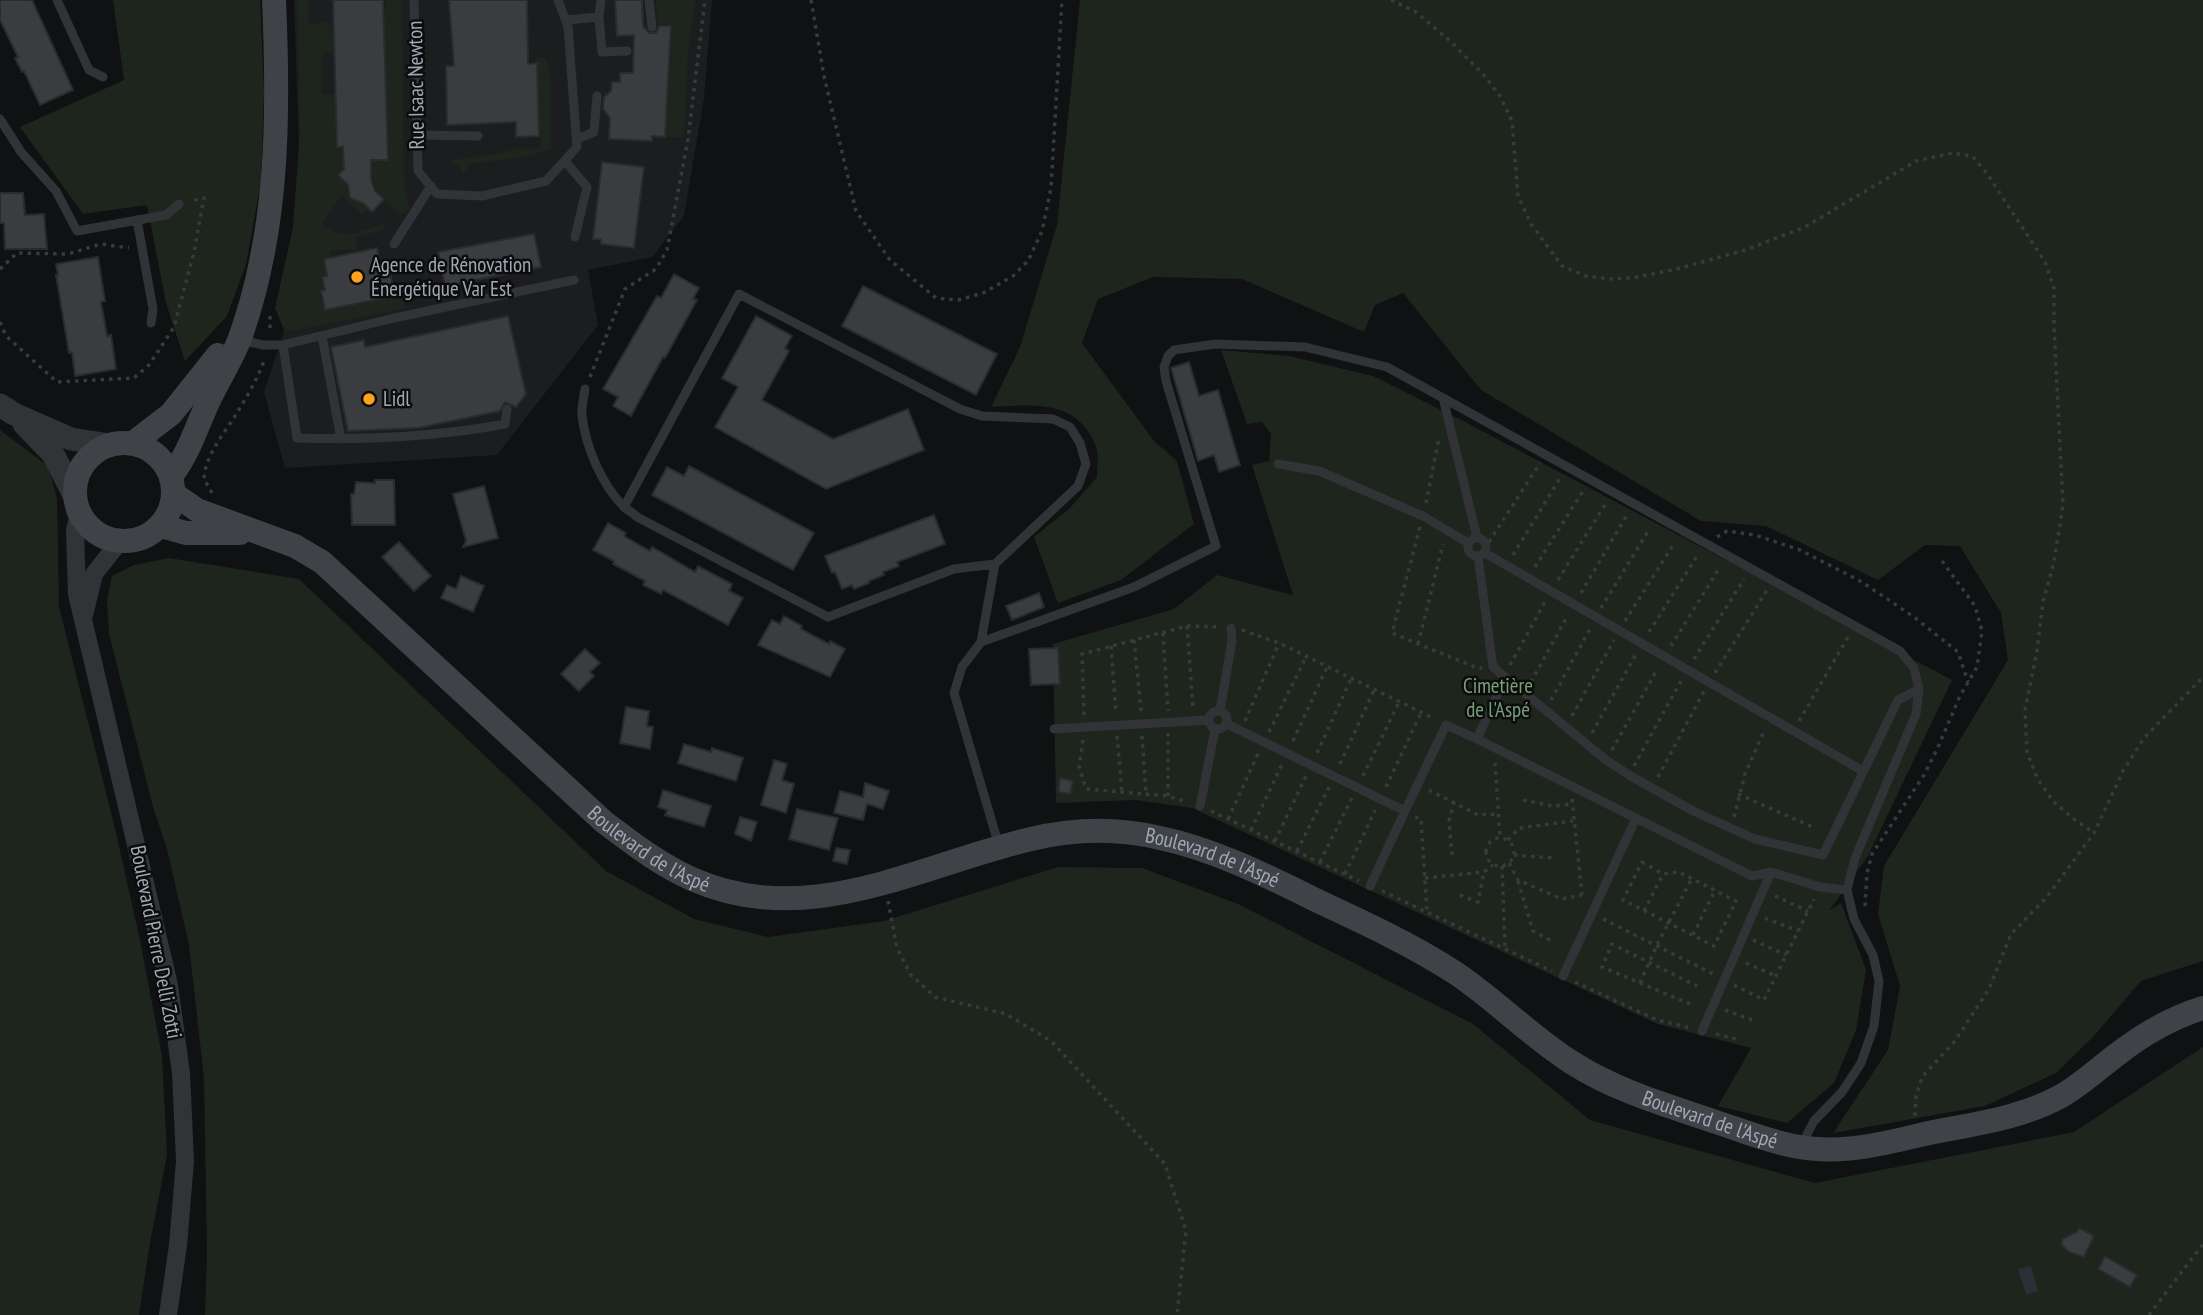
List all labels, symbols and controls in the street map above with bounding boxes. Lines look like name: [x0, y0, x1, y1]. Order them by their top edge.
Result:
street label: Rue Isaac Newton: [401, 20, 430, 150]
place label: Agence de Rénovation Énergétique Var Est: [371, 251, 531, 302]
marker: Agence de Rénovation Énergétique Var Est: [349, 269, 365, 285]
place label: Lidl: [383, 385, 410, 412]
marker: Lidl: [361, 391, 377, 407]
park label: Cimetière de l'Aspé: [1463, 672, 1533, 723]
street label: Boulevard de l'Aspé: [582, 800, 714, 898]
street label: Boulevard de l'Aspé: [1143, 821, 1284, 893]
street label: Boulevard Pierre Delli Zotti: [125, 843, 188, 1041]
street label: Boulevard de l'Aspé: [1639, 1084, 1781, 1155]

